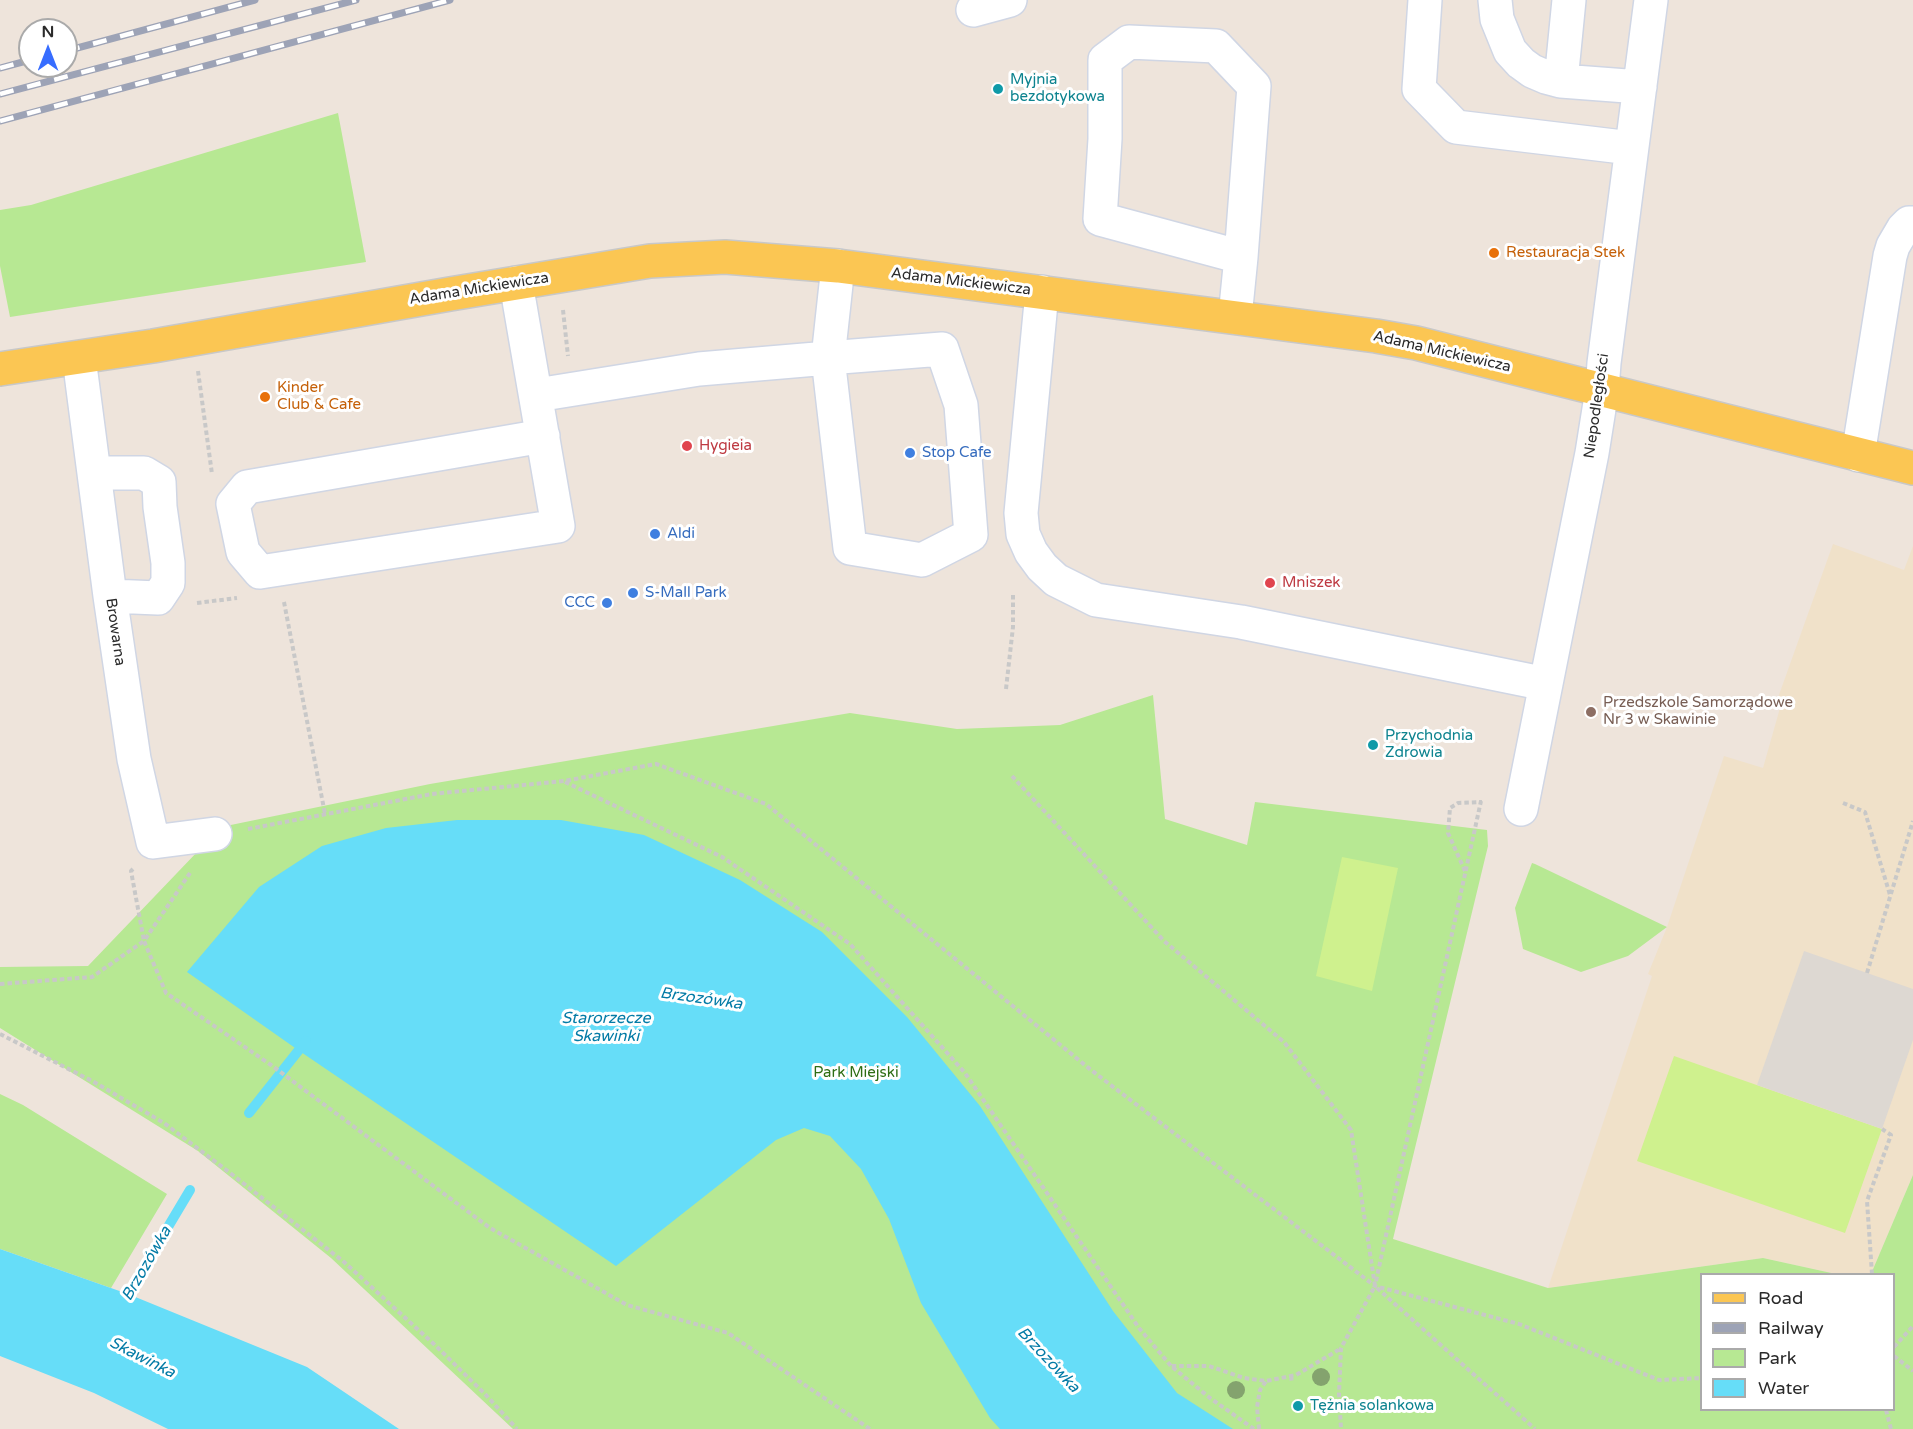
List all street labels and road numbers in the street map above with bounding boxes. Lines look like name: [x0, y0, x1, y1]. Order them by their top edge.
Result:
street label: Adama Mickiewicza: [890, 264, 1032, 300]
street label: Adama Mickiewicza: [408, 269, 550, 309]
street label: Adama Mickiewicza: [1371, 327, 1513, 377]
street label: Niepodległości: [1581, 352, 1613, 460]
street label: Browarna: [101, 597, 129, 667]

